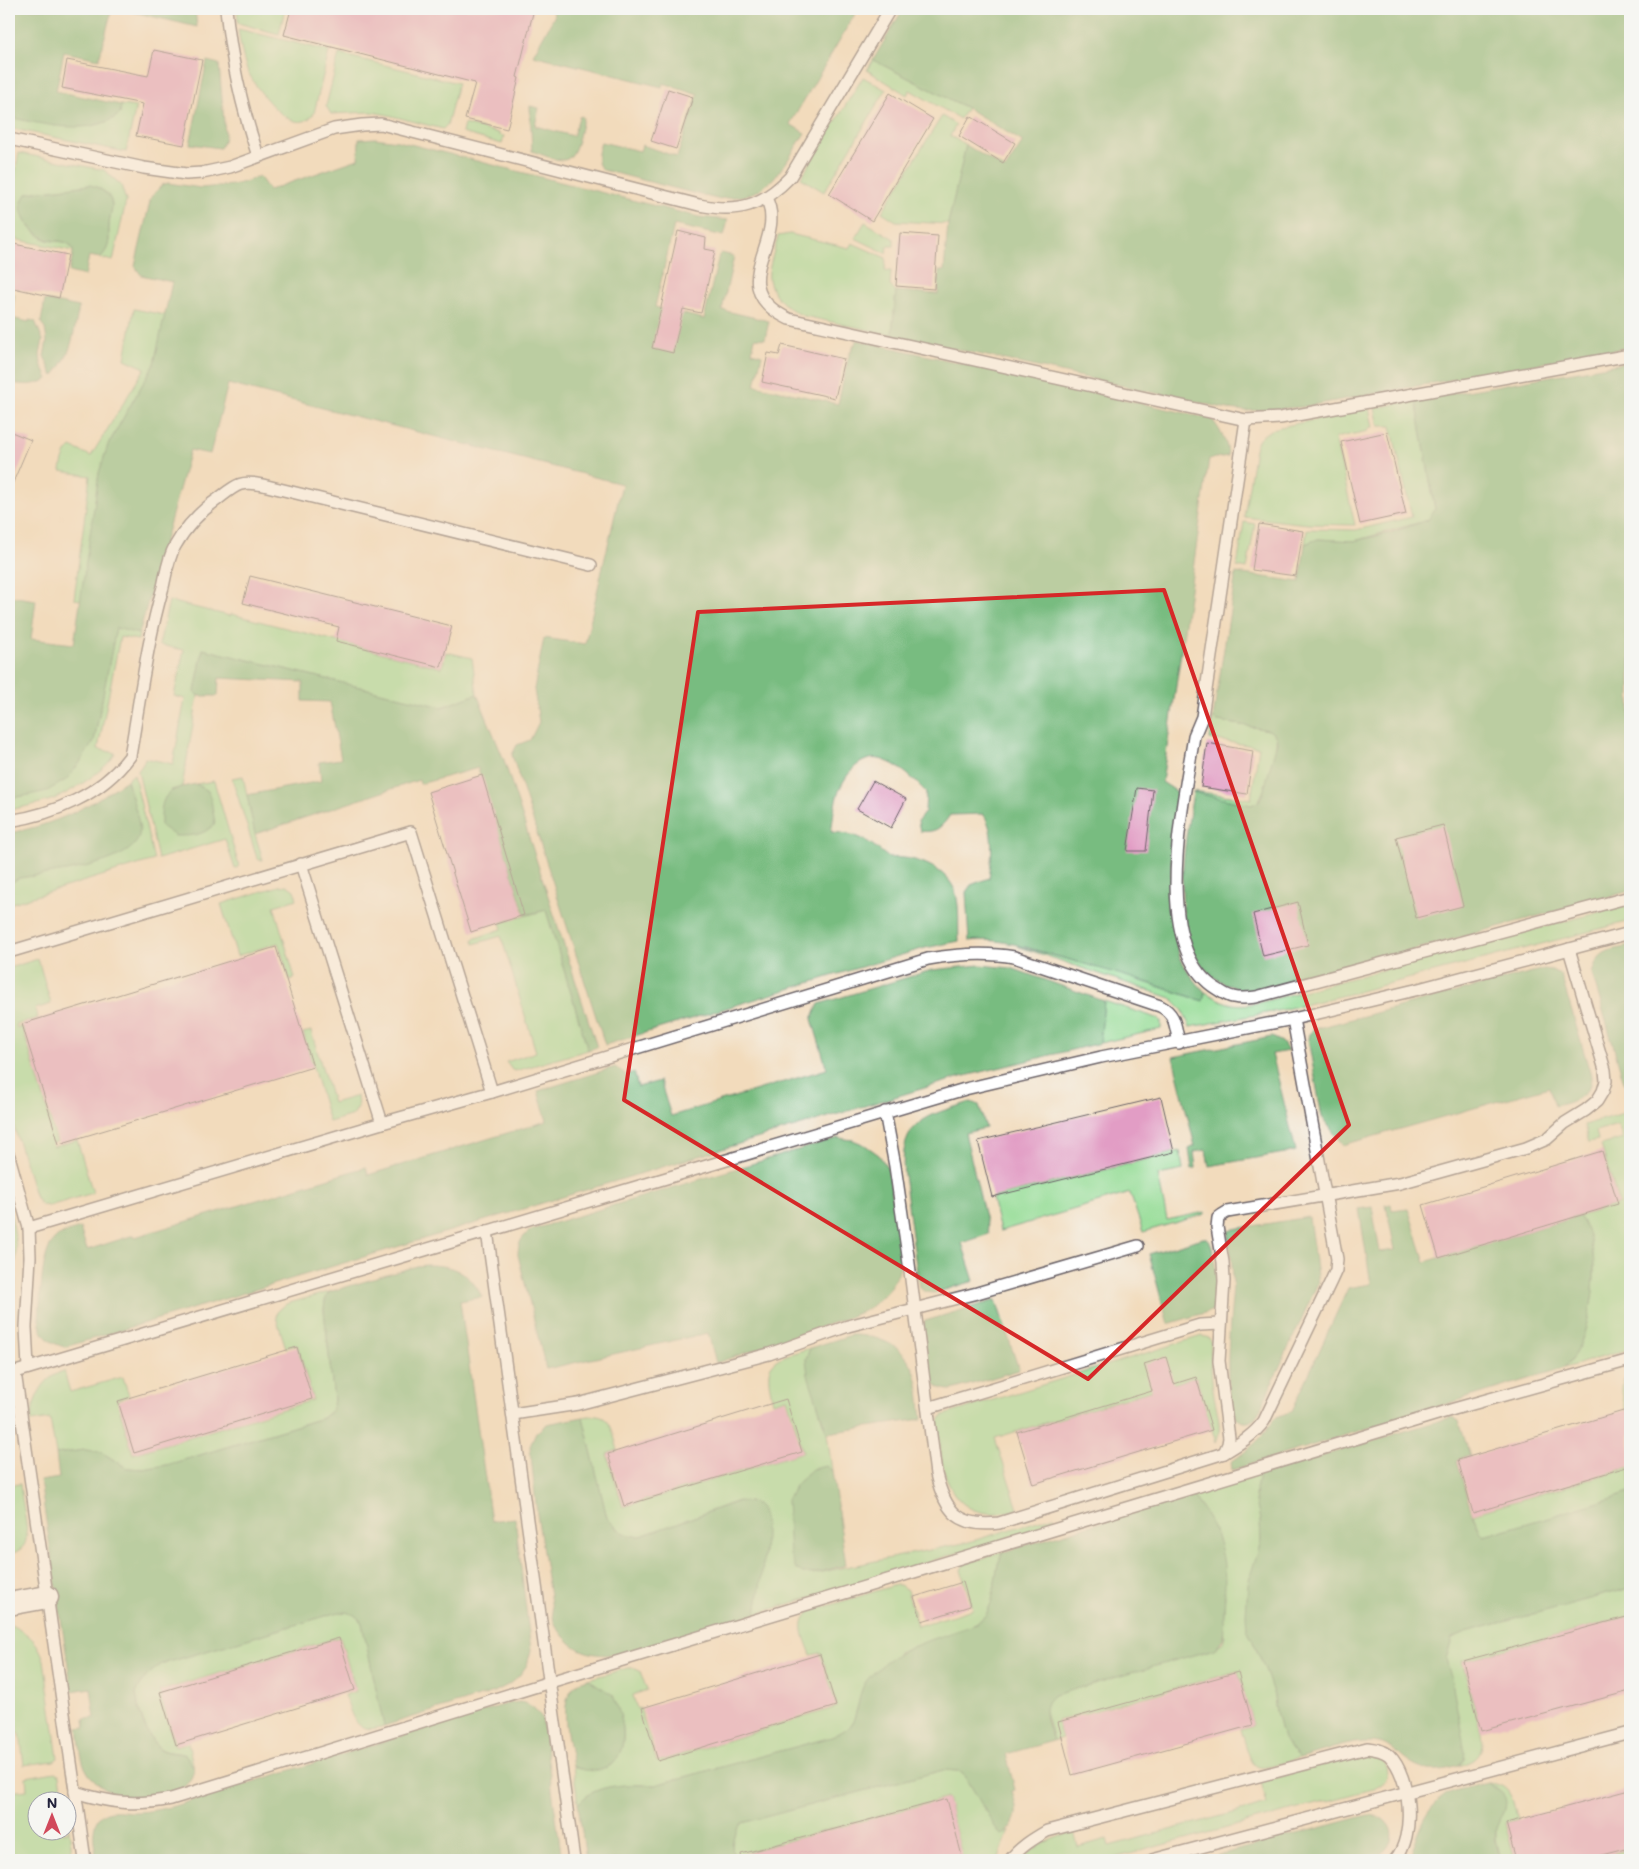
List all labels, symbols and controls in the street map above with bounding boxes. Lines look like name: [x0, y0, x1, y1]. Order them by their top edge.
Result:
north arrow: [28, 1792, 78, 1842]
text: N: [47, 1793, 57, 1812]

